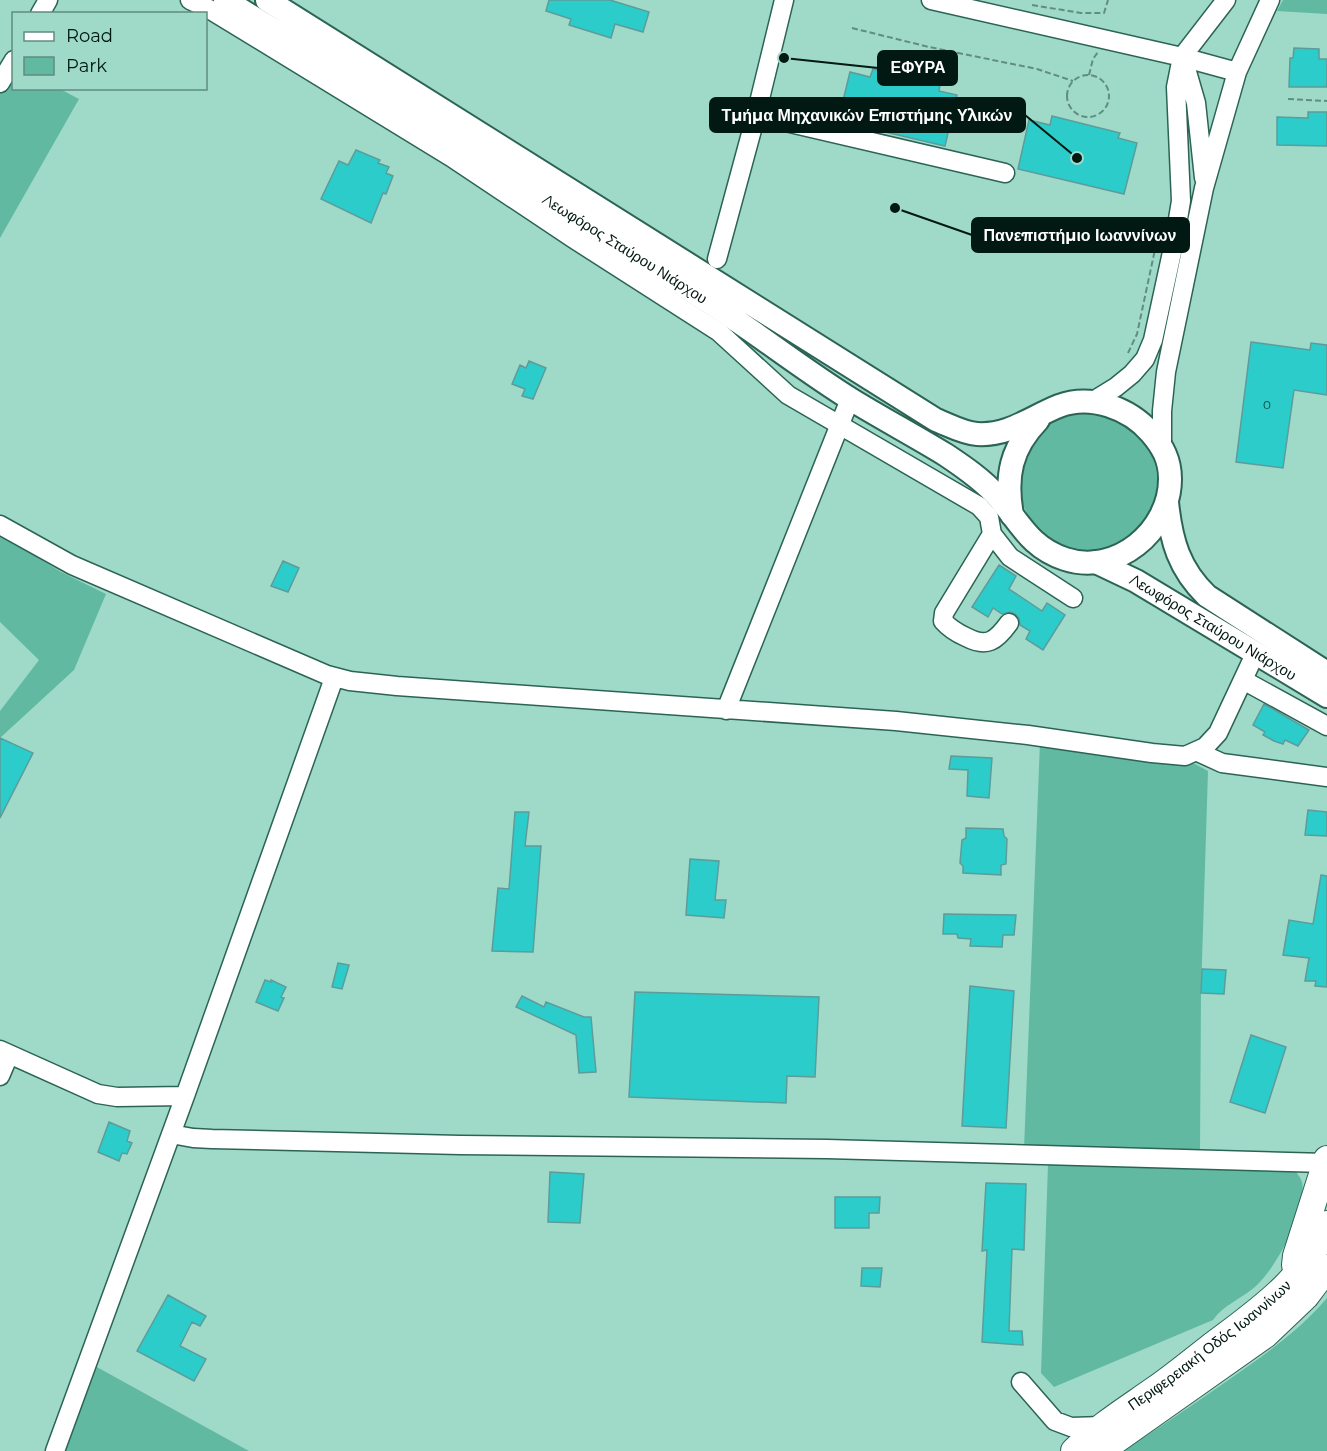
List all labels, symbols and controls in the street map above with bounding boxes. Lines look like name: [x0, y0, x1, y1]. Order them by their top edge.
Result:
legend: [12, 12, 207, 90]
text: Road: [66, 25, 113, 47]
callout: ΕΦΥΡΑ: [878, 51, 957, 85]
text: Park: [66, 55, 107, 77]
text: ΕΦΥΡΑ: [890, 58, 946, 77]
callout: Τμήμα Μηχανικών Επιστήμης Υλικών: [710, 98, 1025, 132]
text: Τμήμα Μηχανικών Επιστήμης Υλικών: [722, 106, 1013, 125]
street label: Λεωφόρος Σταύρου Νιάρχου: [539, 190, 711, 308]
callout: Πανεπιστήμιο Ιωαννίνων: [972, 218, 1189, 252]
text: Πανεπιστήμιο Ιωαννίνων: [984, 226, 1177, 245]
house number: 0: [1263, 397, 1271, 412]
street label: Λεωφόρος Σταύρου Νιάρχου: [1127, 569, 1300, 684]
street label: Περιφερειακή Οδός Ιωαννίνων: [1124, 1276, 1295, 1414]

